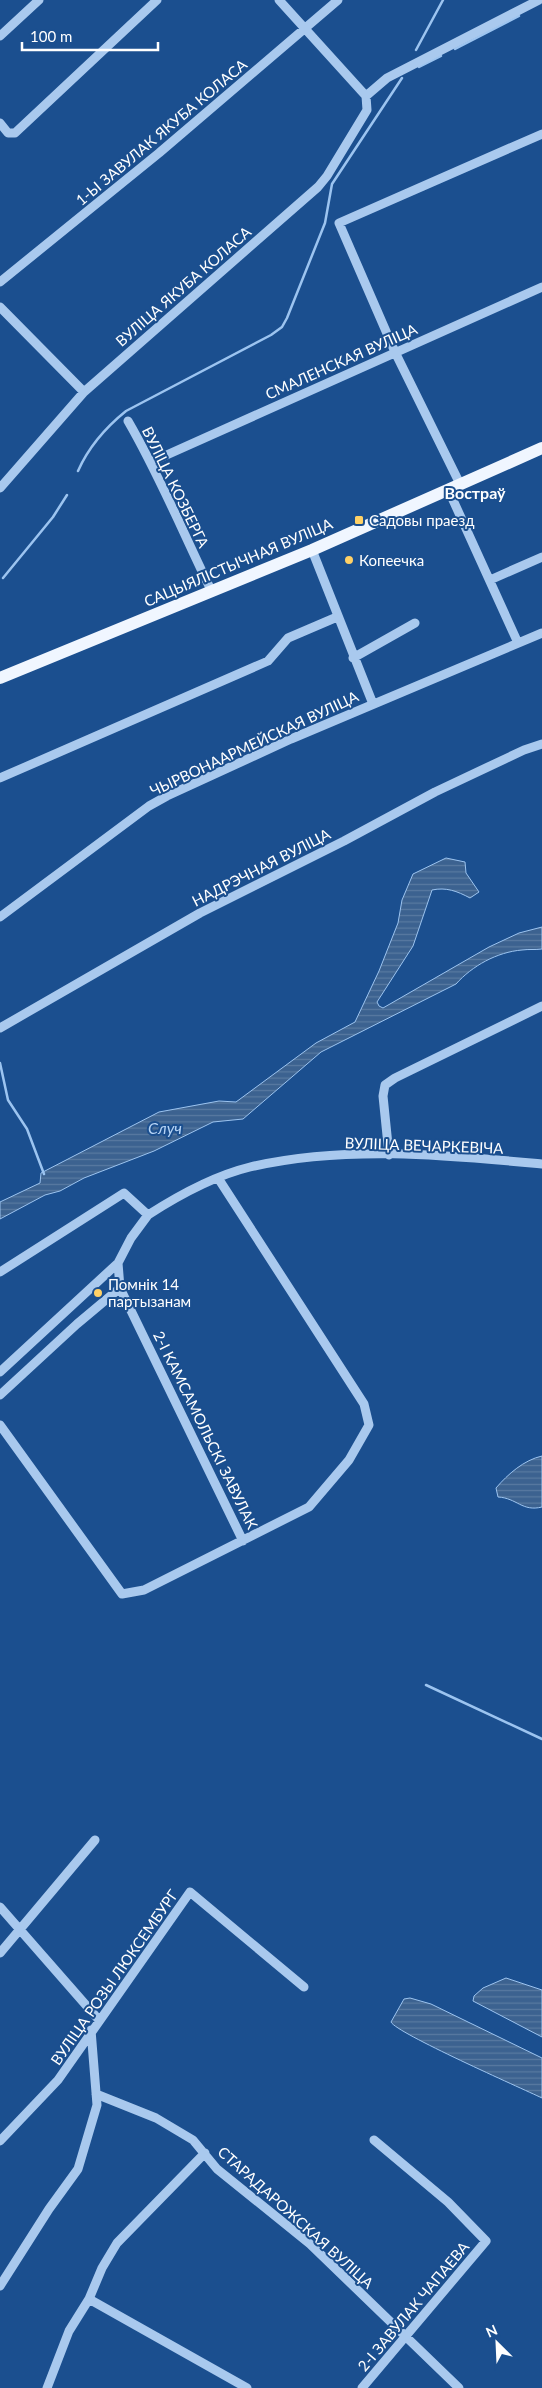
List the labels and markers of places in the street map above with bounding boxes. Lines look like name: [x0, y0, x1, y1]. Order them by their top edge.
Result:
place label: Садовы праезд: [369, 511, 474, 529]
marker: Садовы праезд: [353, 514, 365, 526]
place label: Копеечка: [359, 551, 424, 569]
marker: Копеечка: [343, 554, 355, 566]
place label: Помнік 14 партызанам: [108, 1275, 191, 1310]
marker: Помнік 14 партызанам: [92, 1287, 104, 1299]

